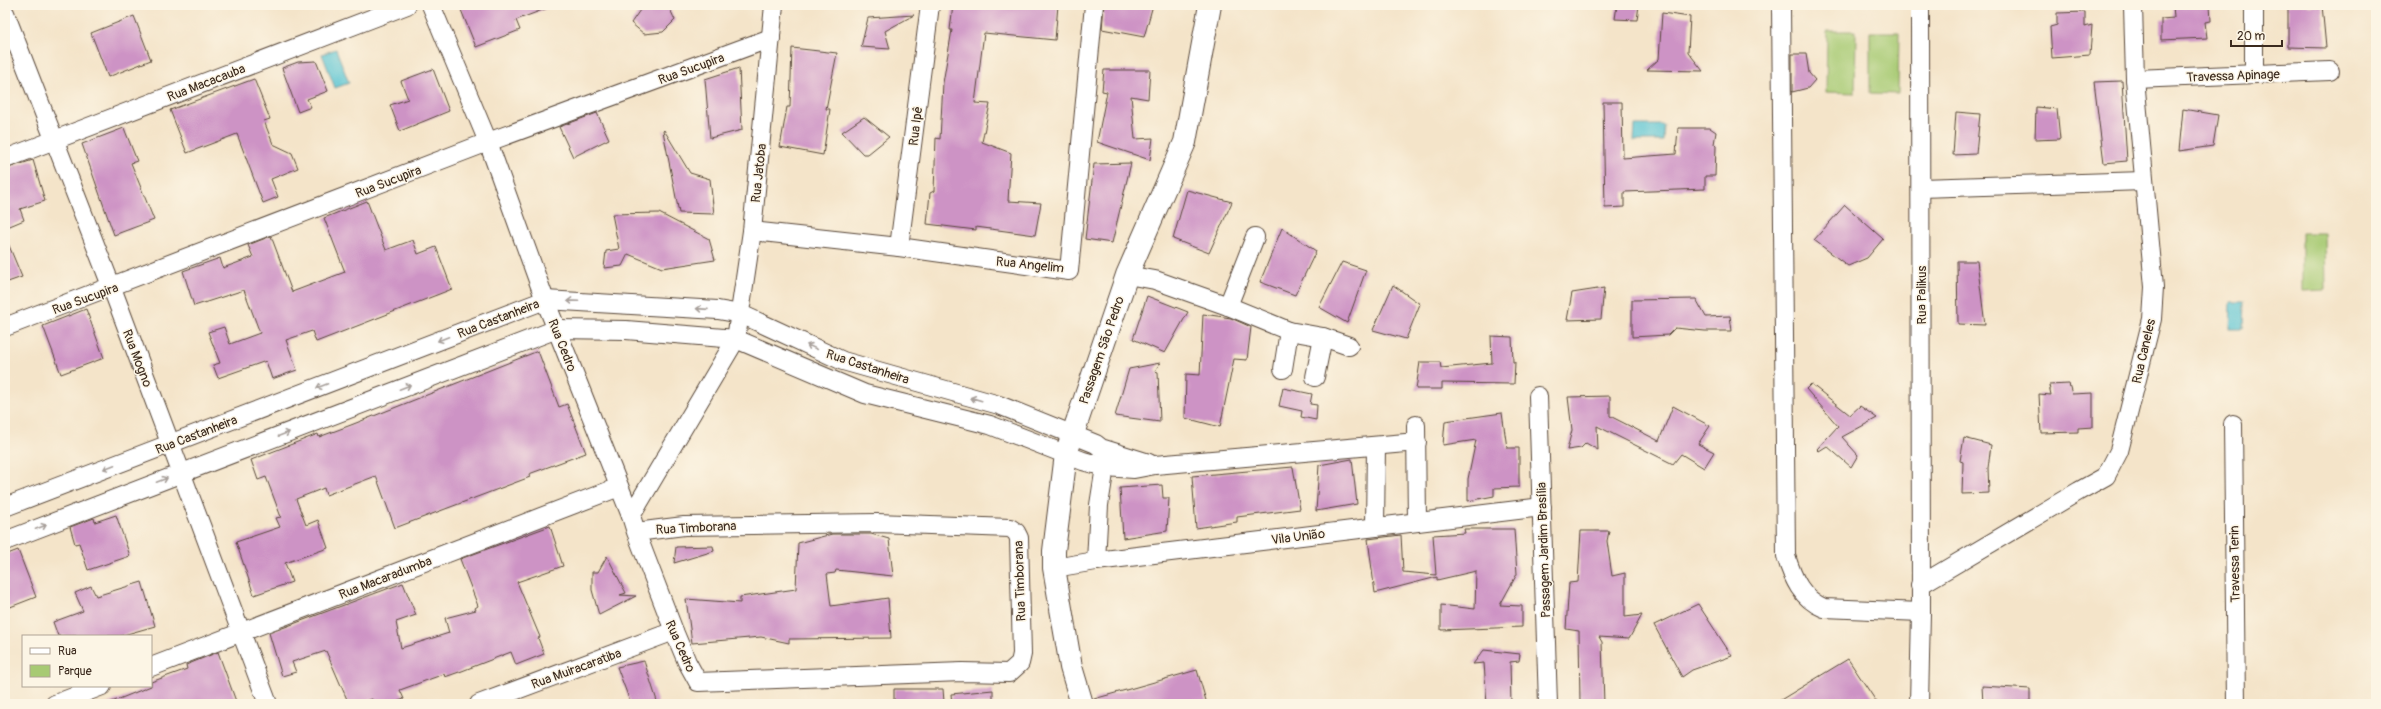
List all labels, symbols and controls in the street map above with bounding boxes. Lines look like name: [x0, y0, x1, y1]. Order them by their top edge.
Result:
scale bar: [2231, 22, 2282, 48]
text: 20 m: [2237, 29, 2266, 44]
street label: Rua Sucupira: [656, 50, 727, 88]
street label: Rua Macacauba: [165, 61, 248, 105]
street label: Travessa Apinage: [2186, 66, 2281, 86]
street label: Rua Ipê: [906, 105, 926, 147]
street label: Rua Jatoba: [748, 143, 770, 204]
street label: Rua Sucupira: [353, 162, 424, 202]
street label: Rua Angelim: [995, 253, 1065, 277]
street label: Rua Palikus: [1914, 265, 1930, 324]
street label: Rua Sucupira: [50, 280, 121, 318]
street label: Passagem São Pedro: [1076, 294, 1128, 406]
street label: Rua Castanheira: [455, 296, 542, 342]
one-way arrow: [567, 297, 580, 305]
one-way arrow: [696, 305, 709, 312]
street label: Rua Cedro: [544, 317, 580, 374]
street label: Rua Caneles: [2129, 317, 2159, 385]
street label: Rua Mogno: [119, 327, 155, 389]
one-way arrow: [438, 336, 450, 344]
one-way arrow: [807, 343, 819, 350]
street label: Rua Castanheira: [824, 346, 911, 388]
one-way arrow: [317, 382, 329, 390]
one-way arrow: [399, 383, 411, 391]
one-way arrow: [970, 395, 983, 402]
street label: Rua Castanheira: [153, 412, 240, 458]
one-way arrow: [277, 429, 289, 437]
one-way arrow: [104, 464, 116, 472]
one-way arrow: [156, 476, 168, 484]
street label: Passagem Jardim Brasília: [1534, 482, 1554, 618]
street label: Rua Timborana: [655, 518, 737, 538]
one-way arrow: [35, 523, 47, 531]
street label: Travessa Terin: [2226, 525, 2244, 603]
street label: Vila União: [1270, 526, 1326, 548]
street label: Rua Timborana: [1011, 540, 1029, 622]
street label: Rua Macaradumba: [337, 553, 434, 603]
street label: Rua Cedro: [662, 618, 699, 675]
legend: [22, 635, 152, 687]
text: Rua: [58, 644, 77, 659]
street label: Rua Muiracaratiba: [529, 645, 624, 693]
text: Parque: [58, 664, 92, 679]

